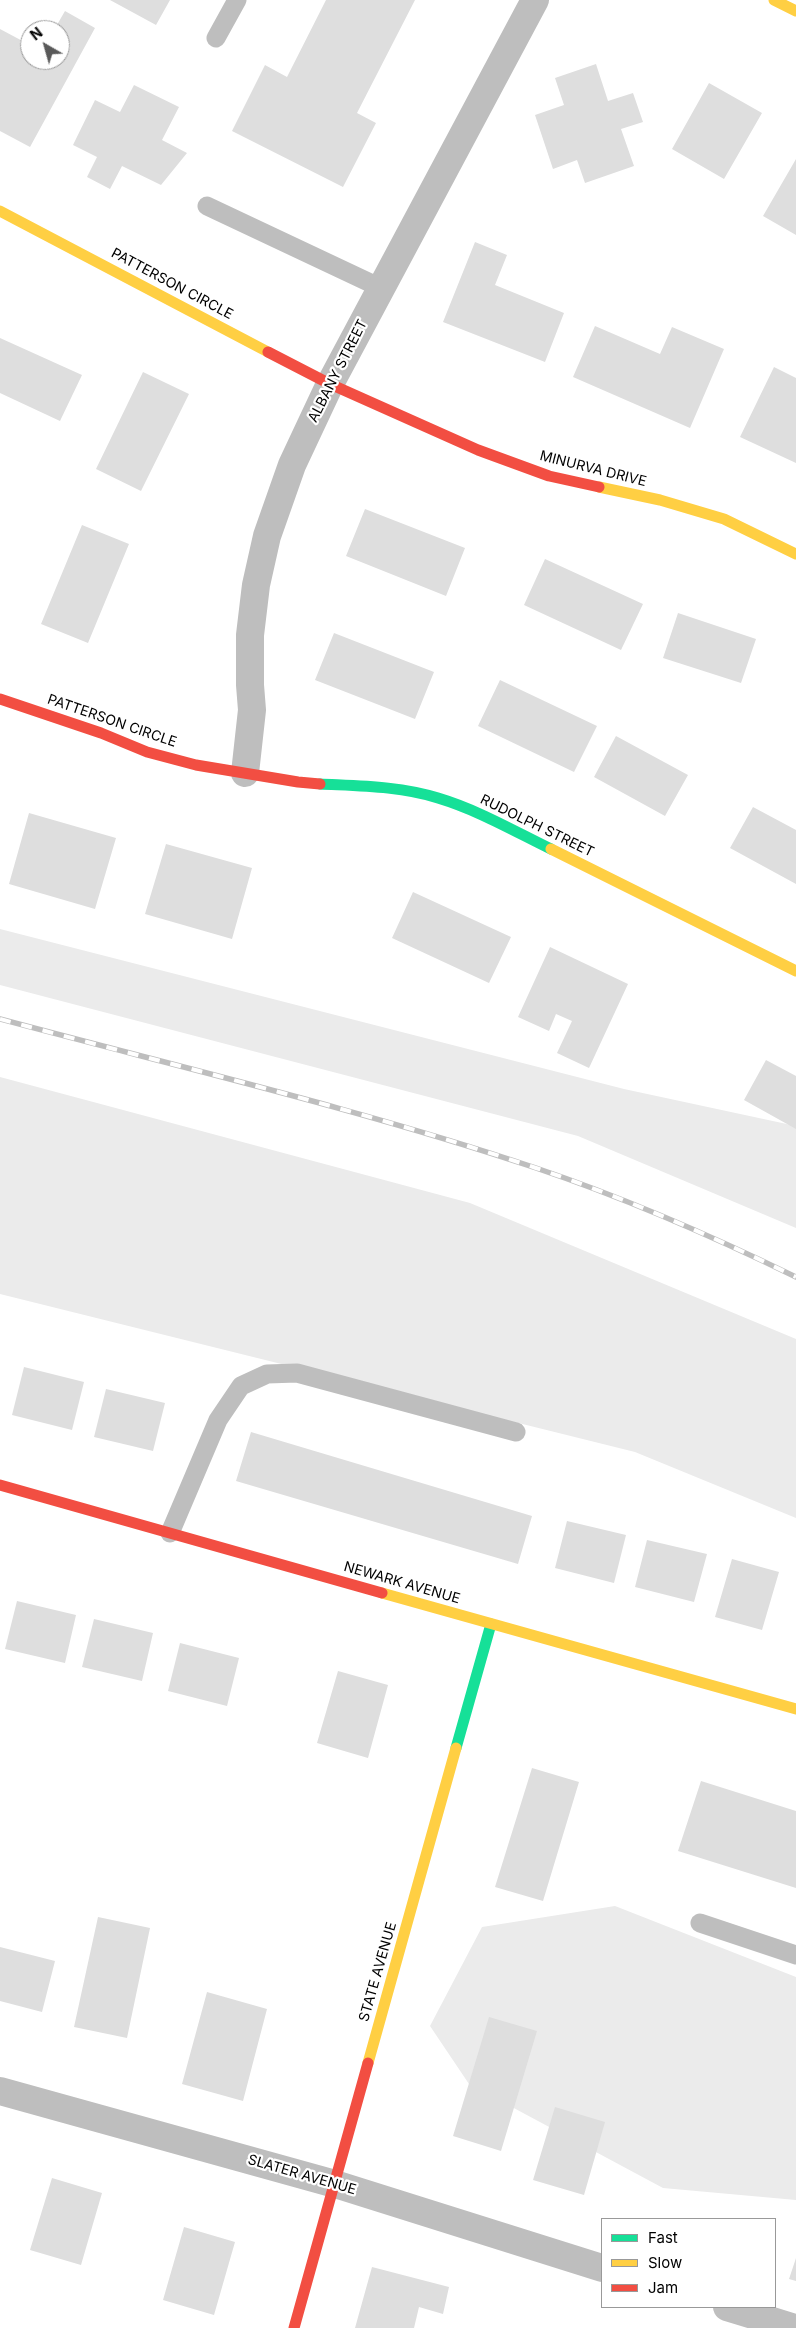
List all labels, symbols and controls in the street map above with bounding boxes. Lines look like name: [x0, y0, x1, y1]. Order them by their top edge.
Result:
north arrow: [20, 20, 70, 70]
text: N: [27, 24, 46, 44]
street label: PATTERSON CIRCLE: [108, 245, 236, 323]
street label: ALBANY STREET: [305, 317, 371, 425]
street label: MINURVA DRIVE: [538, 448, 648, 490]
street label: PATTERSON CIRCLE: [45, 691, 179, 751]
street label: RUDOLPH STREET: [477, 791, 597, 861]
street label: NEWARK AVENUE: [342, 1558, 462, 1608]
street label: STATE AVENUE: [356, 1920, 400, 2024]
street label: SLATER AVENUE: [246, 2152, 358, 2198]
legend: [601, 2218, 776, 2308]
text: Fast: [648, 2228, 678, 2247]
text: Slow: [648, 2253, 682, 2272]
text: Jam: [648, 2278, 678, 2297]

